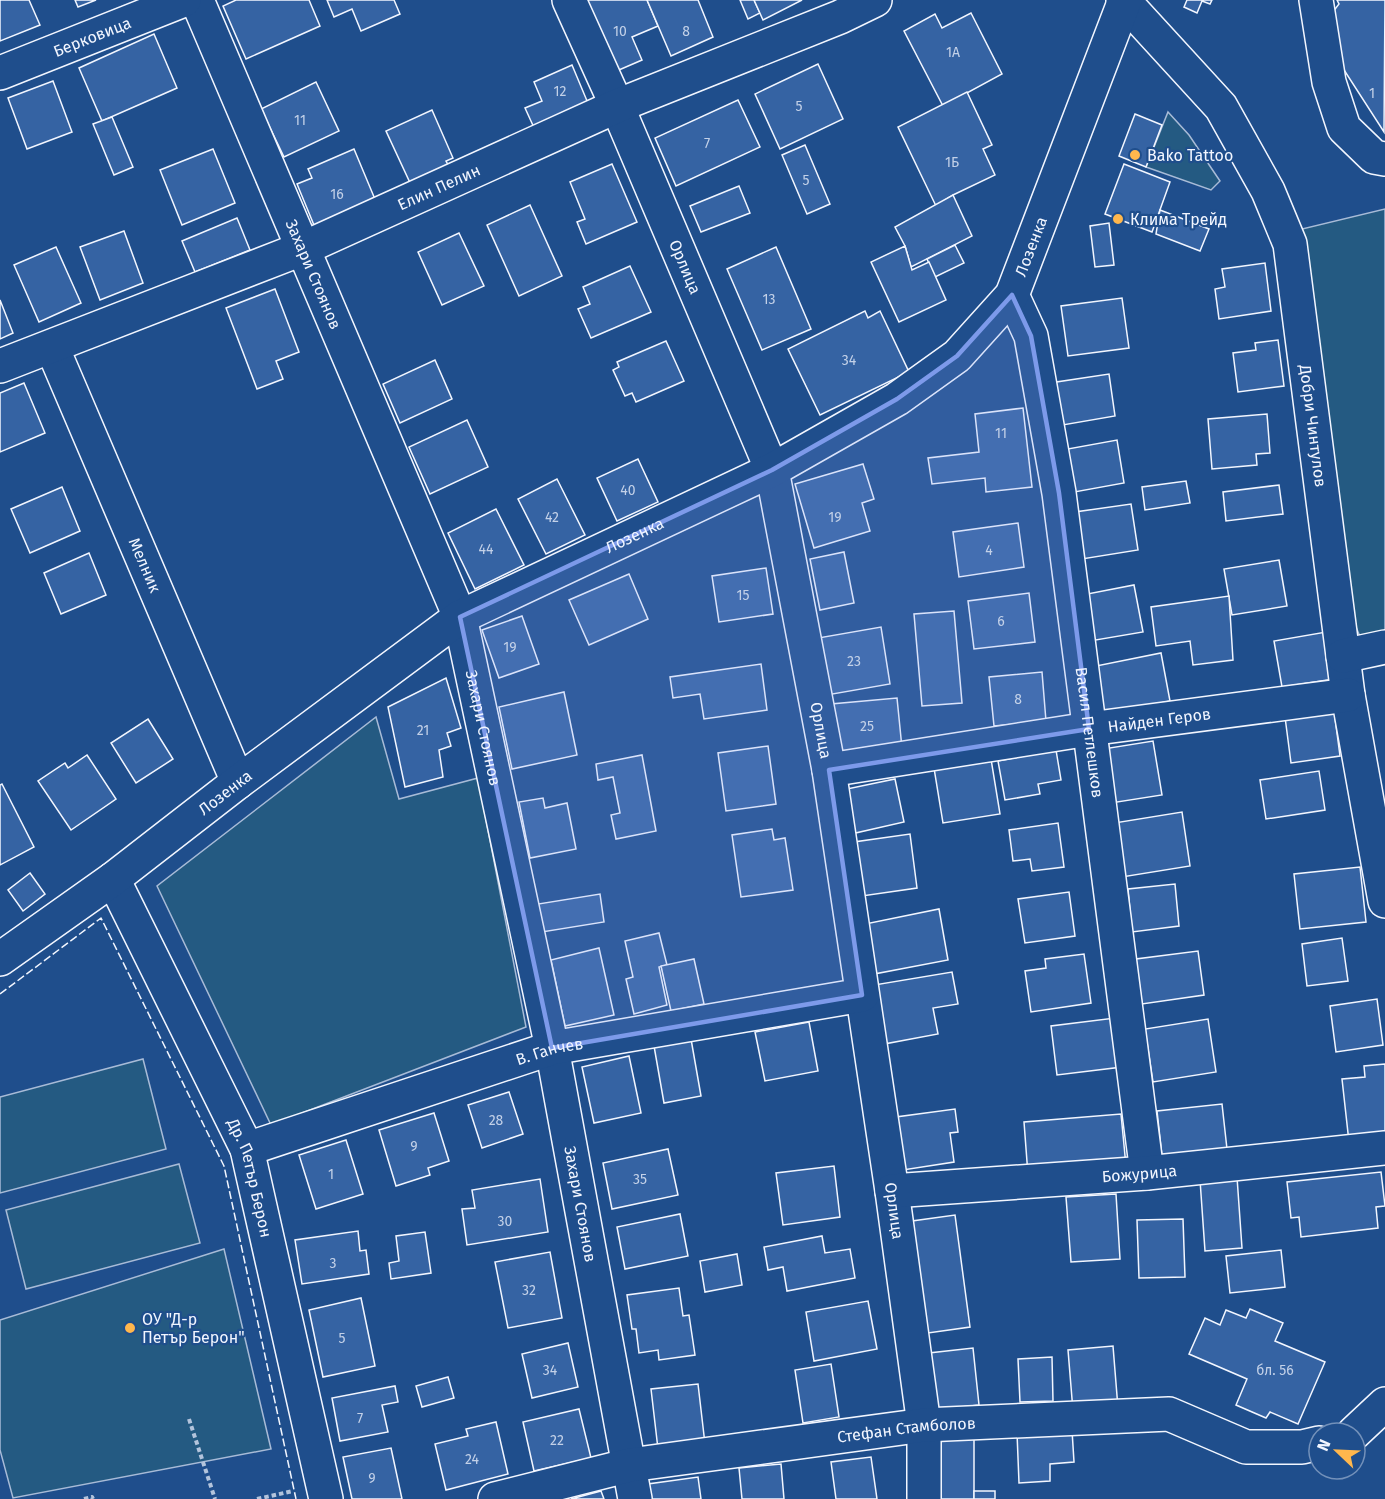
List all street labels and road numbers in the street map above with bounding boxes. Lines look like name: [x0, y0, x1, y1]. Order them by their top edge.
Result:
street label: Берковица: [51, 13, 134, 60]
street label: Елин Пелин: [394, 160, 483, 214]
street label: Лозенка: [1011, 214, 1051, 279]
street label: Захари Стоянов: [282, 216, 346, 332]
street label: Орлица: [665, 237, 705, 297]
street label: Добри Чинтулов: [1296, 362, 1331, 488]
street label: Лозенка: [602, 513, 667, 557]
street label: Мелник: [125, 535, 166, 596]
street label: Васил Петлешков: [1072, 666, 1108, 799]
street label: Захари Стоянов: [462, 668, 505, 787]
street label: Орлица: [807, 700, 836, 760]
street label: Найден Геров: [1106, 704, 1212, 736]
street label: Лозенка: [194, 766, 255, 819]
street label: В. Ганчев: [513, 1033, 584, 1069]
street label: Др. Петър Берон: [223, 1114, 276, 1239]
street label: Захари Стоянов: [561, 1144, 601, 1264]
street label: Божурица: [1101, 1160, 1178, 1186]
street label: Орлица: [881, 1181, 908, 1240]
street label: Стефан Стамболов: [836, 1413, 976, 1446]

